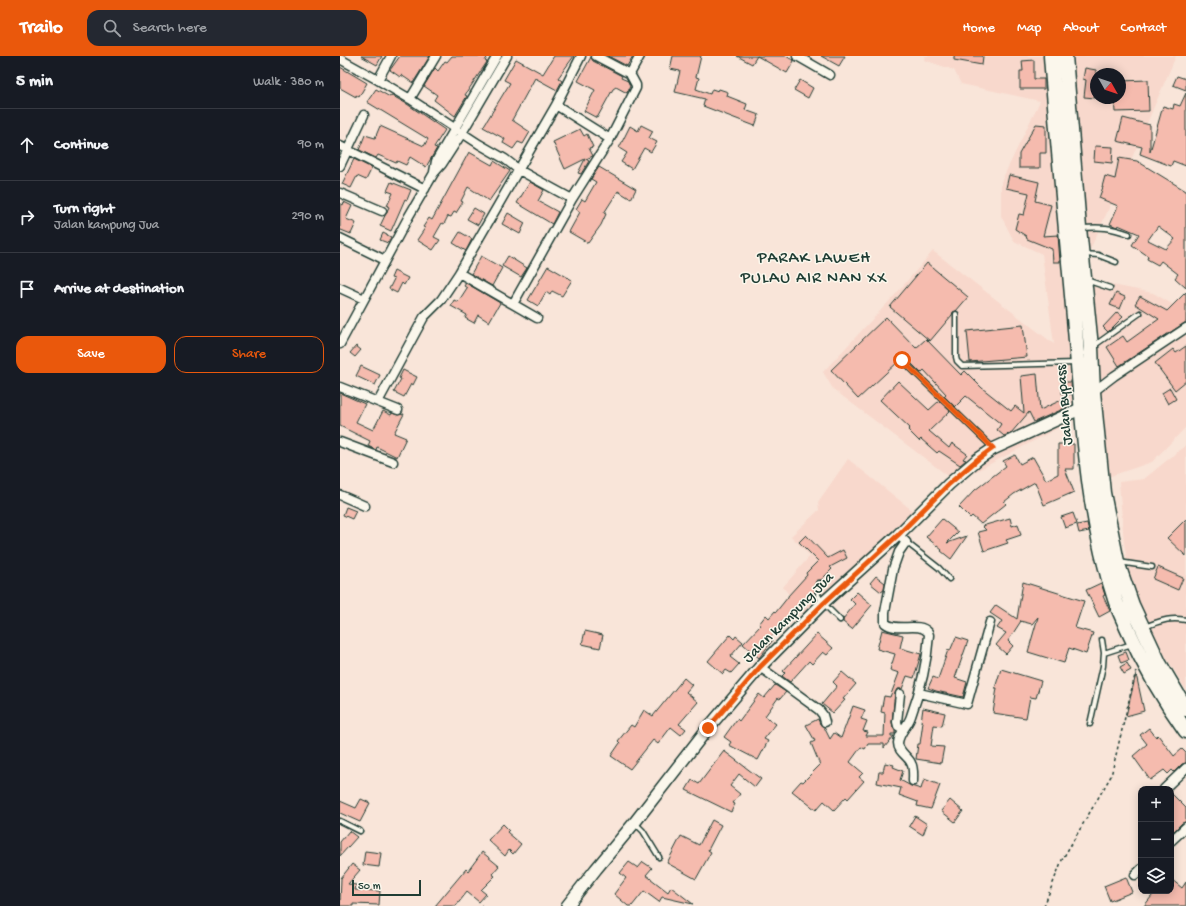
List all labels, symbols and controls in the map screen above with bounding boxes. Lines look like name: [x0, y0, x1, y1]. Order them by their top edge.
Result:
search box: [87, 10, 367, 46]
text: Trailo: [20, 17, 63, 40]
icon: search: [101, 17, 123, 39]
text: Search here: [133, 19, 207, 37]
text: Home: [963, 20, 995, 37]
text: Map: [1017, 20, 1041, 37]
text: About: [1063, 20, 1099, 37]
text: Contact: [1121, 20, 1166, 37]
north arrow: [1090, 68, 1126, 104]
text: 5 min: [16, 72, 53, 92]
text: Walk · 380 m: [253, 75, 324, 90]
icon: ahead: [16, 134, 38, 156]
text: Continue: [54, 136, 108, 154]
text: 90 m: [298, 137, 324, 152]
text: Turn right: [54, 200, 114, 218]
icon: right: [16, 206, 38, 228]
text: 290 m: [291, 209, 324, 224]
text: Jalan kampung Jua: [54, 218, 159, 233]
district label: PARAK LAWEH PULAU AIR NAN XX: [740, 249, 887, 289]
icon: arrive: [16, 278, 38, 300]
text: Arrive at destination: [54, 280, 184, 298]
button: Save: [16, 336, 166, 373]
button: Share: [174, 336, 324, 373]
route start: [893, 351, 911, 369]
street label: Jalan Bypass: [1052, 364, 1077, 446]
street label: Jalan kampung Jua: [740, 568, 839, 667]
route end: [699, 719, 717, 737]
map controls: [1138, 786, 1174, 894]
button: +: [1138, 786, 1174, 822]
button: −: [1138, 822, 1174, 858]
button: layers: [1138, 858, 1174, 894]
scale bar: [352, 878, 421, 897]
text: 50 m: [358, 881, 380, 893]

